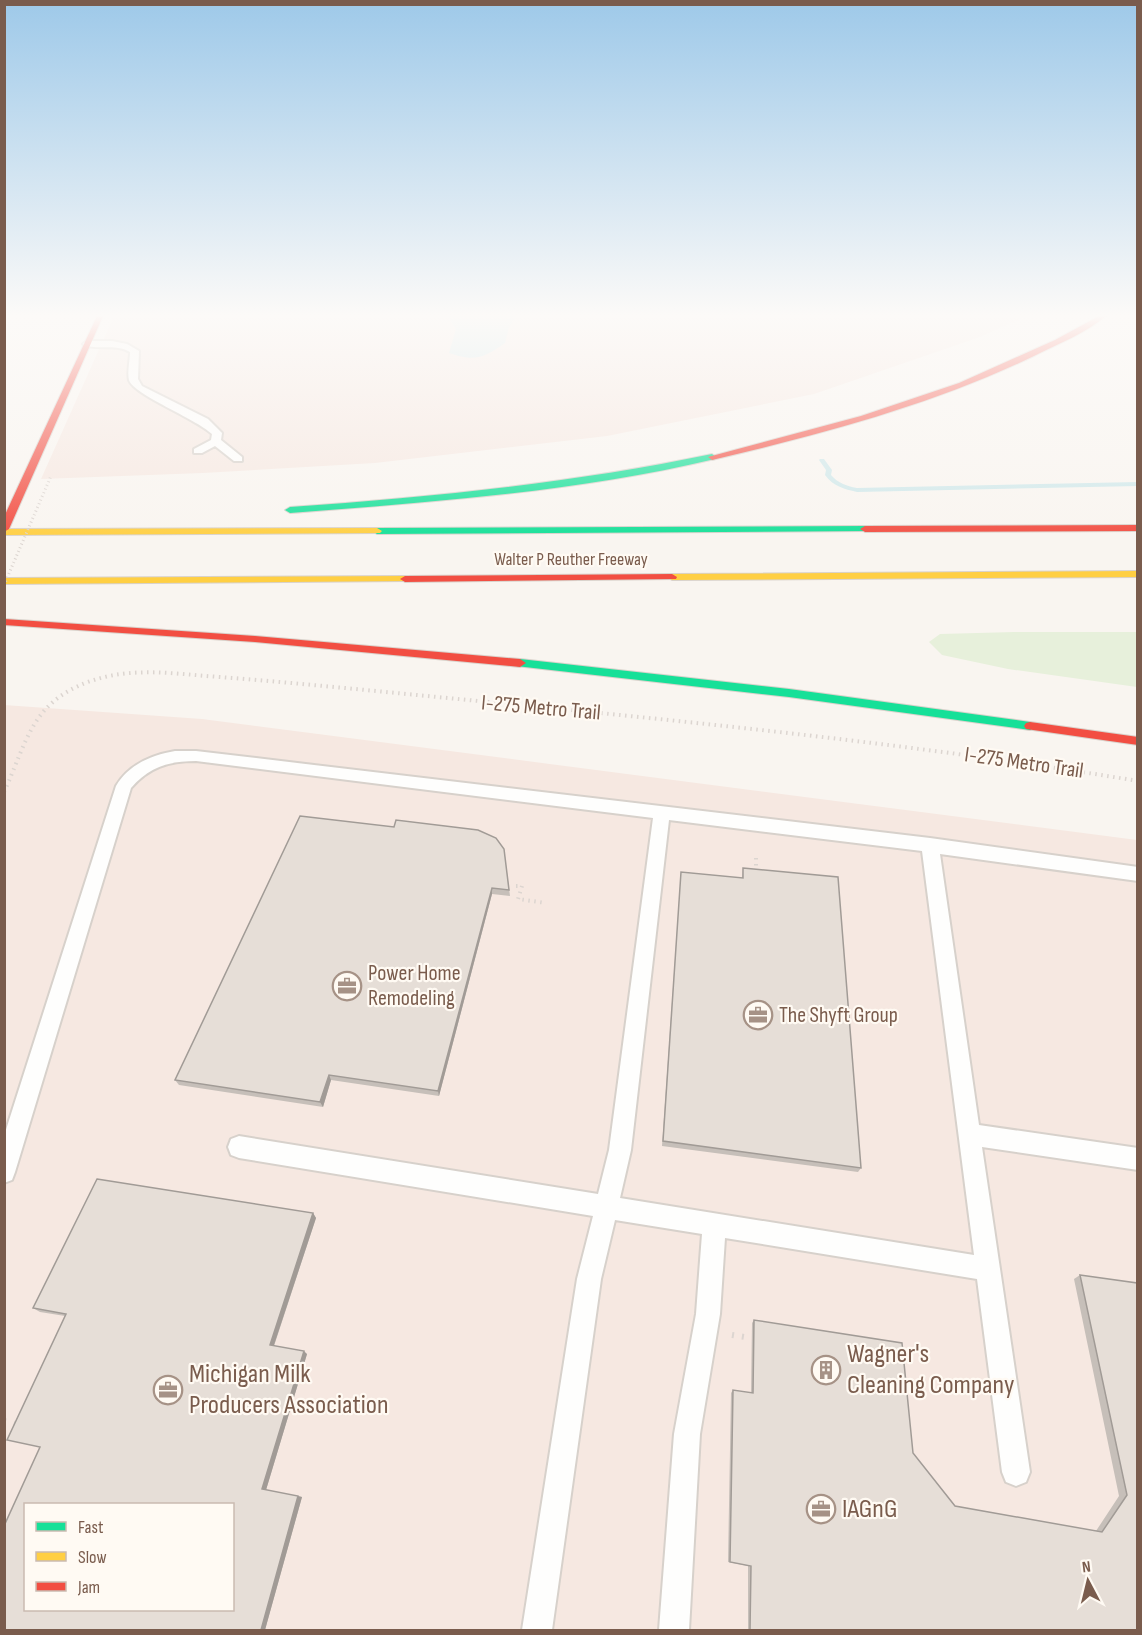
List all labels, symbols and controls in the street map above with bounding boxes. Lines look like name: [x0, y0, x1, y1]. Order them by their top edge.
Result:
street label: Walter P Reuther Freeway: [494, 549, 648, 570]
street label: I-275 Metro Trail: [480, 689, 602, 727]
street label: I-275 Metro Trail: [963, 741, 1085, 785]
place label: Power Home Remodeling: [368, 960, 461, 1012]
office icon: Power Home Remodeling: [331, 970, 363, 1002]
office icon: The Shyft Group: [742, 999, 774, 1031]
place label: The Shyft Group: [779, 1002, 898, 1029]
place label: Wagner's Cleaning Company: [847, 1338, 1014, 1401]
building icon: Wagner's Cleaning Company: [810, 1354, 842, 1386]
place label: Michigan Milk Producers Association: [189, 1358, 389, 1421]
office icon: Michigan Milk Producers Association: [152, 1374, 184, 1406]
office icon: IAGnG: [805, 1493, 837, 1525]
place label: IAGnG: [842, 1493, 897, 1525]
legend: [24, 1503, 234, 1611]
text: Fast: [78, 1517, 104, 1538]
text: Slow: [78, 1547, 107, 1568]
north arrow: [1058, 1551, 1118, 1611]
text: N: [1081, 1558, 1092, 1578]
text: Jam: [77, 1577, 100, 1598]

